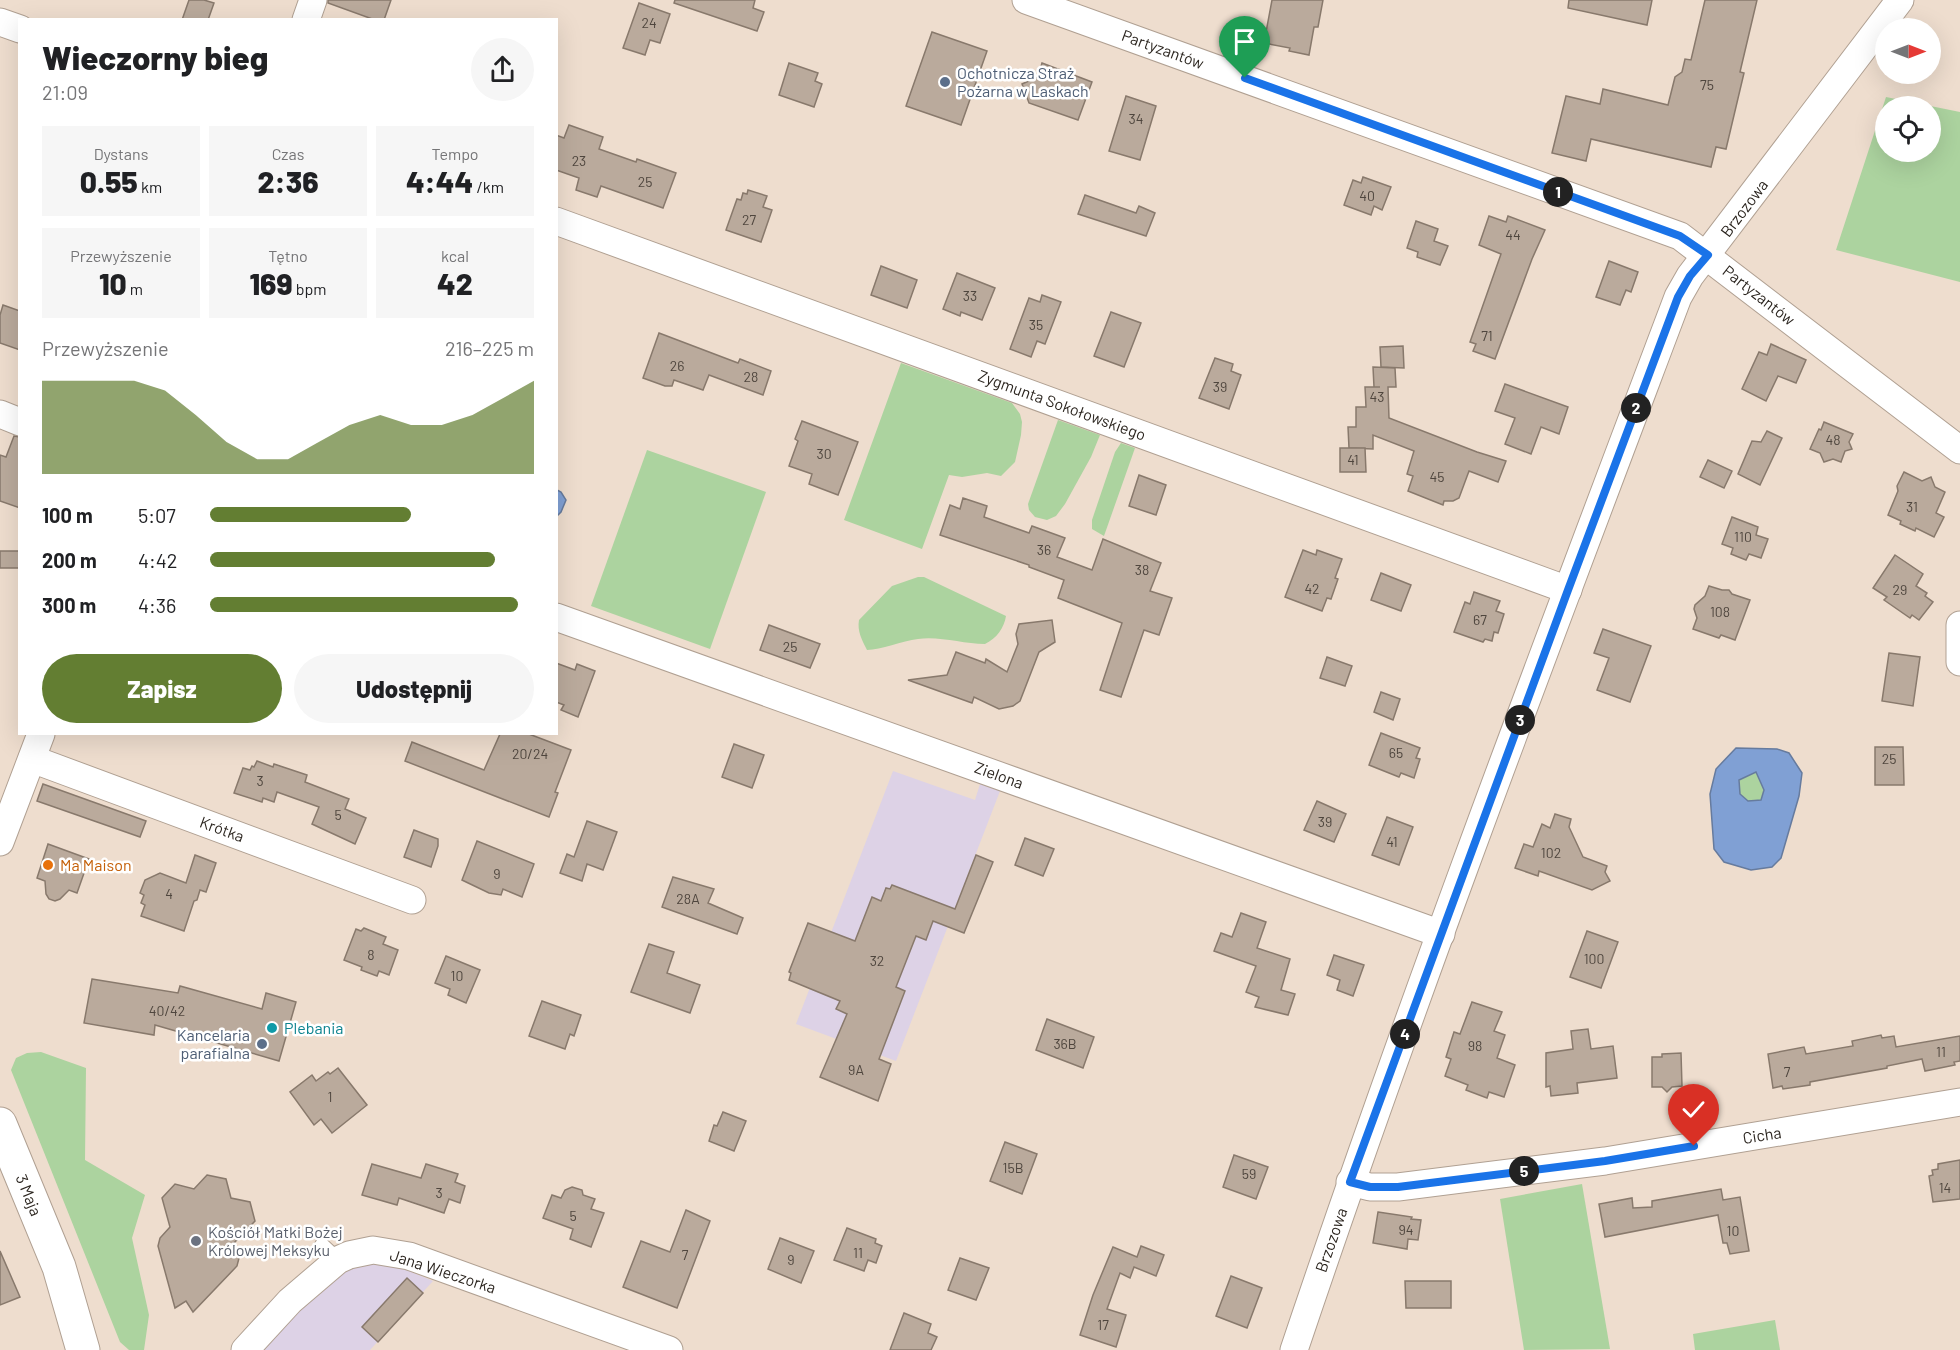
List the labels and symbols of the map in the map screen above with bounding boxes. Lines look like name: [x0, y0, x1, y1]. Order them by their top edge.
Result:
house number: 24: [641, 14, 657, 31]
pin: [1219, 16, 1270, 78]
north arrow: [1875, 18, 1941, 84]
street label: Partyzantów: [1119, 25, 1207, 72]
place label: Ochotnicza Straż Pożarna w Laskach: [957, 63, 1089, 100]
marker: Ochotnicza Straż Pożarna w Laskach: [938, 75, 952, 89]
house number: 75: [1700, 76, 1714, 93]
house number: 34: [1129, 110, 1143, 127]
house number: 23: [572, 152, 586, 169]
house number: 25: [638, 173, 652, 190]
street label: Brzozowa: [1716, 175, 1771, 240]
pin: 1: [1543, 177, 1573, 207]
house number: 40: [1359, 187, 1375, 204]
house number: 27: [742, 211, 756, 228]
house number: 44: [1505, 226, 1521, 243]
street label: Partyzantów: [1720, 261, 1799, 329]
house number: 33: [963, 287, 977, 304]
house number: 35: [1029, 316, 1043, 333]
house number: 71: [1481, 327, 1493, 344]
house number: 26: [670, 357, 684, 374]
street label: Zygmunta Sokołowskiego: [976, 365, 1149, 444]
house number: 28: [744, 368, 758, 385]
house number: 39: [1213, 378, 1227, 395]
house number: 43: [1370, 388, 1384, 405]
pin: 2: [1621, 393, 1651, 423]
house number: 48: [1825, 431, 1841, 448]
house number: 30: [816, 445, 832, 462]
house number: 41: [1347, 451, 1359, 468]
house number: 45: [1430, 468, 1444, 485]
house number: 31: [1906, 498, 1918, 515]
house number: 110: [1734, 528, 1752, 545]
house number: 36: [1037, 541, 1051, 558]
house number: 38: [1135, 561, 1149, 578]
house number: 42: [1304, 580, 1320, 597]
house number: 29: [1893, 581, 1907, 598]
house number: 108: [1710, 603, 1730, 620]
house number: 67: [1473, 611, 1487, 628]
house number: 25: [783, 638, 797, 655]
pin: 3: [1505, 705, 1535, 735]
house number: 65: [1389, 744, 1403, 761]
house number: 20/24: [512, 745, 548, 762]
house number: 25: [1882, 750, 1896, 767]
street label: Zielona: [972, 757, 1026, 792]
house number: 3: [256, 772, 264, 789]
house number: 5: [334, 806, 342, 823]
street label: Krótka: [197, 812, 247, 845]
house number: 39: [1318, 813, 1332, 830]
house number: 41: [1386, 833, 1398, 850]
house number: 102: [1541, 844, 1561, 861]
place label: Ma Maison: [60, 855, 132, 874]
marker: Ma Maison: [41, 858, 55, 872]
house number: 9: [493, 865, 501, 882]
house number: 4: [165, 885, 173, 902]
house number: 28A: [676, 890, 700, 907]
house number: 8: [367, 946, 375, 963]
house number: 100: [1584, 950, 1604, 967]
house number: 32: [870, 952, 884, 969]
house number: 10: [451, 967, 463, 984]
house number: 40/42: [149, 1002, 185, 1019]
place label: Plebania: [284, 1018, 343, 1037]
pin: 4: [1390, 1019, 1420, 1049]
marker: Plebania: [265, 1021, 279, 1035]
place label: Kancelaria parafialna: [177, 1025, 250, 1062]
house number: 36B: [1053, 1035, 1077, 1052]
marker: Kancelaria parafialna: [255, 1037, 269, 1051]
house number: 98: [1468, 1037, 1482, 1054]
house number: 11: [1936, 1043, 1946, 1060]
house number: 9A: [848, 1061, 864, 1078]
house number: 7: [1784, 1063, 1791, 1080]
pin: [1668, 1084, 1719, 1146]
house number: 1: [328, 1088, 332, 1105]
street label: Cicha: [1741, 1122, 1783, 1147]
pin: 5: [1509, 1156, 1539, 1186]
house number: 15B: [1003, 1159, 1023, 1176]
house number: 59: [1242, 1165, 1256, 1182]
street label: 3 Maja: [13, 1171, 46, 1218]
house number: 14: [1939, 1179, 1951, 1196]
house number: 3: [435, 1184, 443, 1201]
street label: Brzozowa: [1311, 1205, 1350, 1275]
house number: 5: [569, 1207, 577, 1224]
house number: 94: [1398, 1221, 1414, 1238]
place label: Kościół Matki Bożej Królowej Meksyku: [208, 1222, 343, 1259]
house number: 10: [1727, 1222, 1739, 1239]
marker: Kościół Matki Bożej Królowej Meksyku: [189, 1234, 203, 1248]
street label: Jana Wieczorka: [388, 1244, 498, 1297]
house number: 11: [853, 1244, 863, 1261]
house number: 7: [682, 1246, 689, 1263]
house number: 9: [787, 1251, 795, 1268]
house number: 17: [1097, 1316, 1109, 1333]

